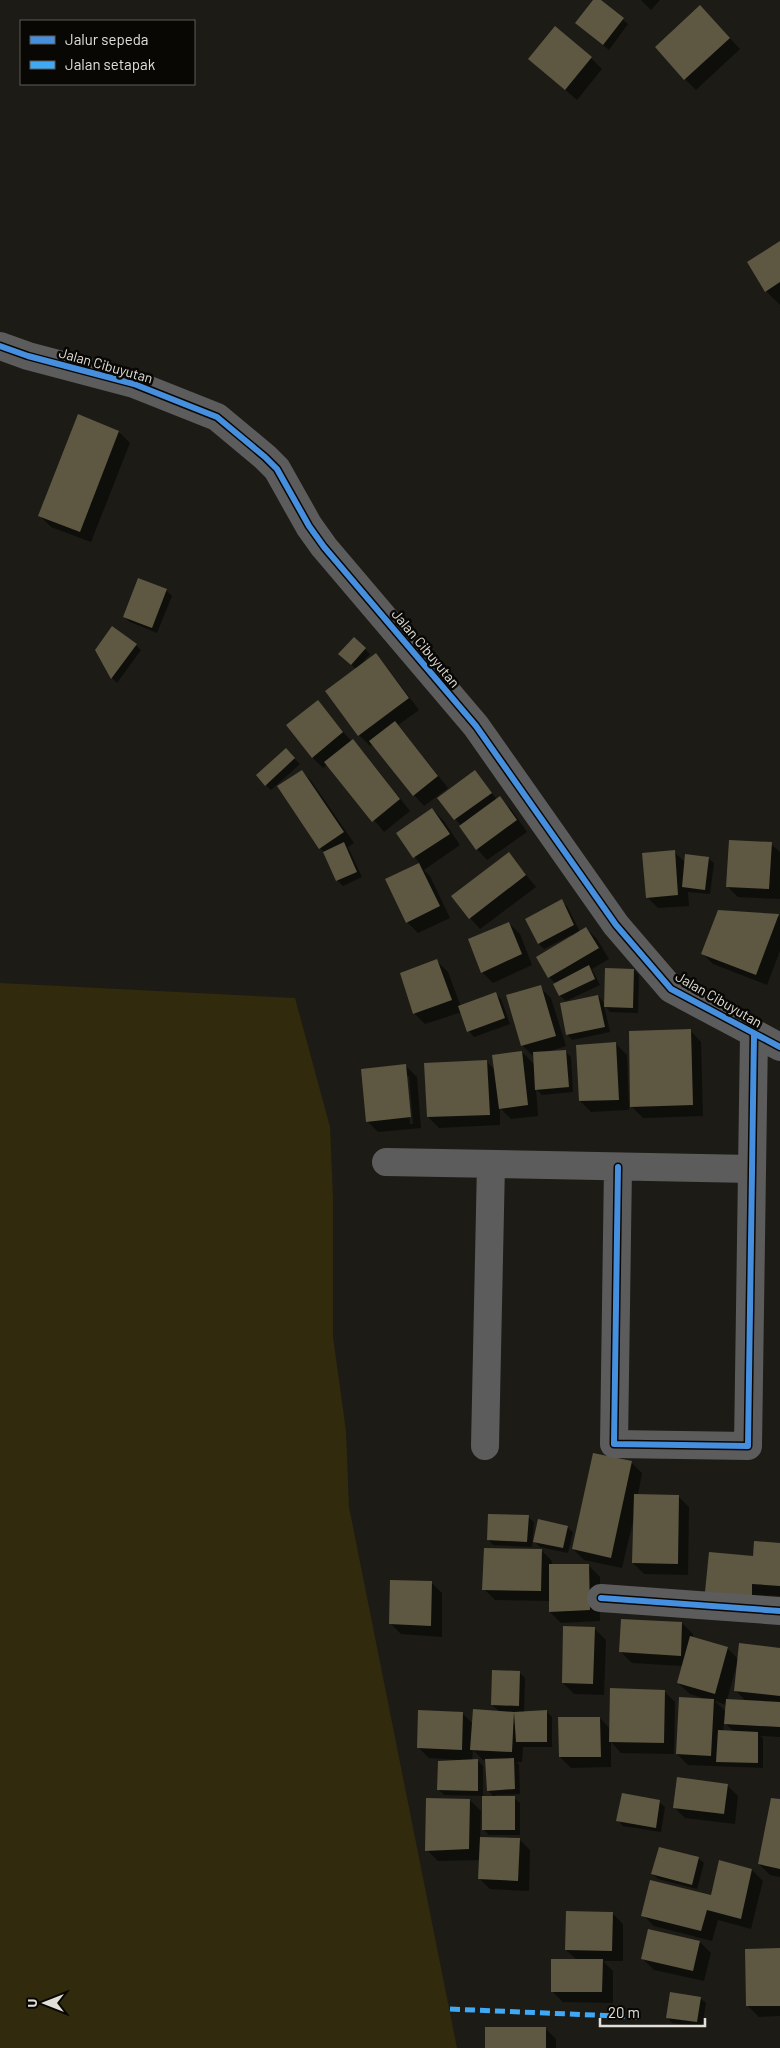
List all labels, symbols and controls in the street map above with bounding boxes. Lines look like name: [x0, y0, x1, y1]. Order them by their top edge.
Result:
legend: [20, 20, 195, 85]
text: Jalur sepeda: [65, 30, 149, 48]
text: Jalan setapak: [65, 55, 156, 73]
street label: Jalan Cibuyutan: [57, 343, 155, 387]
street label: Jalan Cibuyutan: [388, 605, 464, 691]
street label: Jalan Cibuyutan: [673, 967, 765, 1031]
north arrow: [20, 1978, 70, 2028]
scale bar: [600, 1996, 705, 2028]
text: U: [23, 1998, 40, 2007]
text: 20 m: [608, 2003, 640, 2021]

